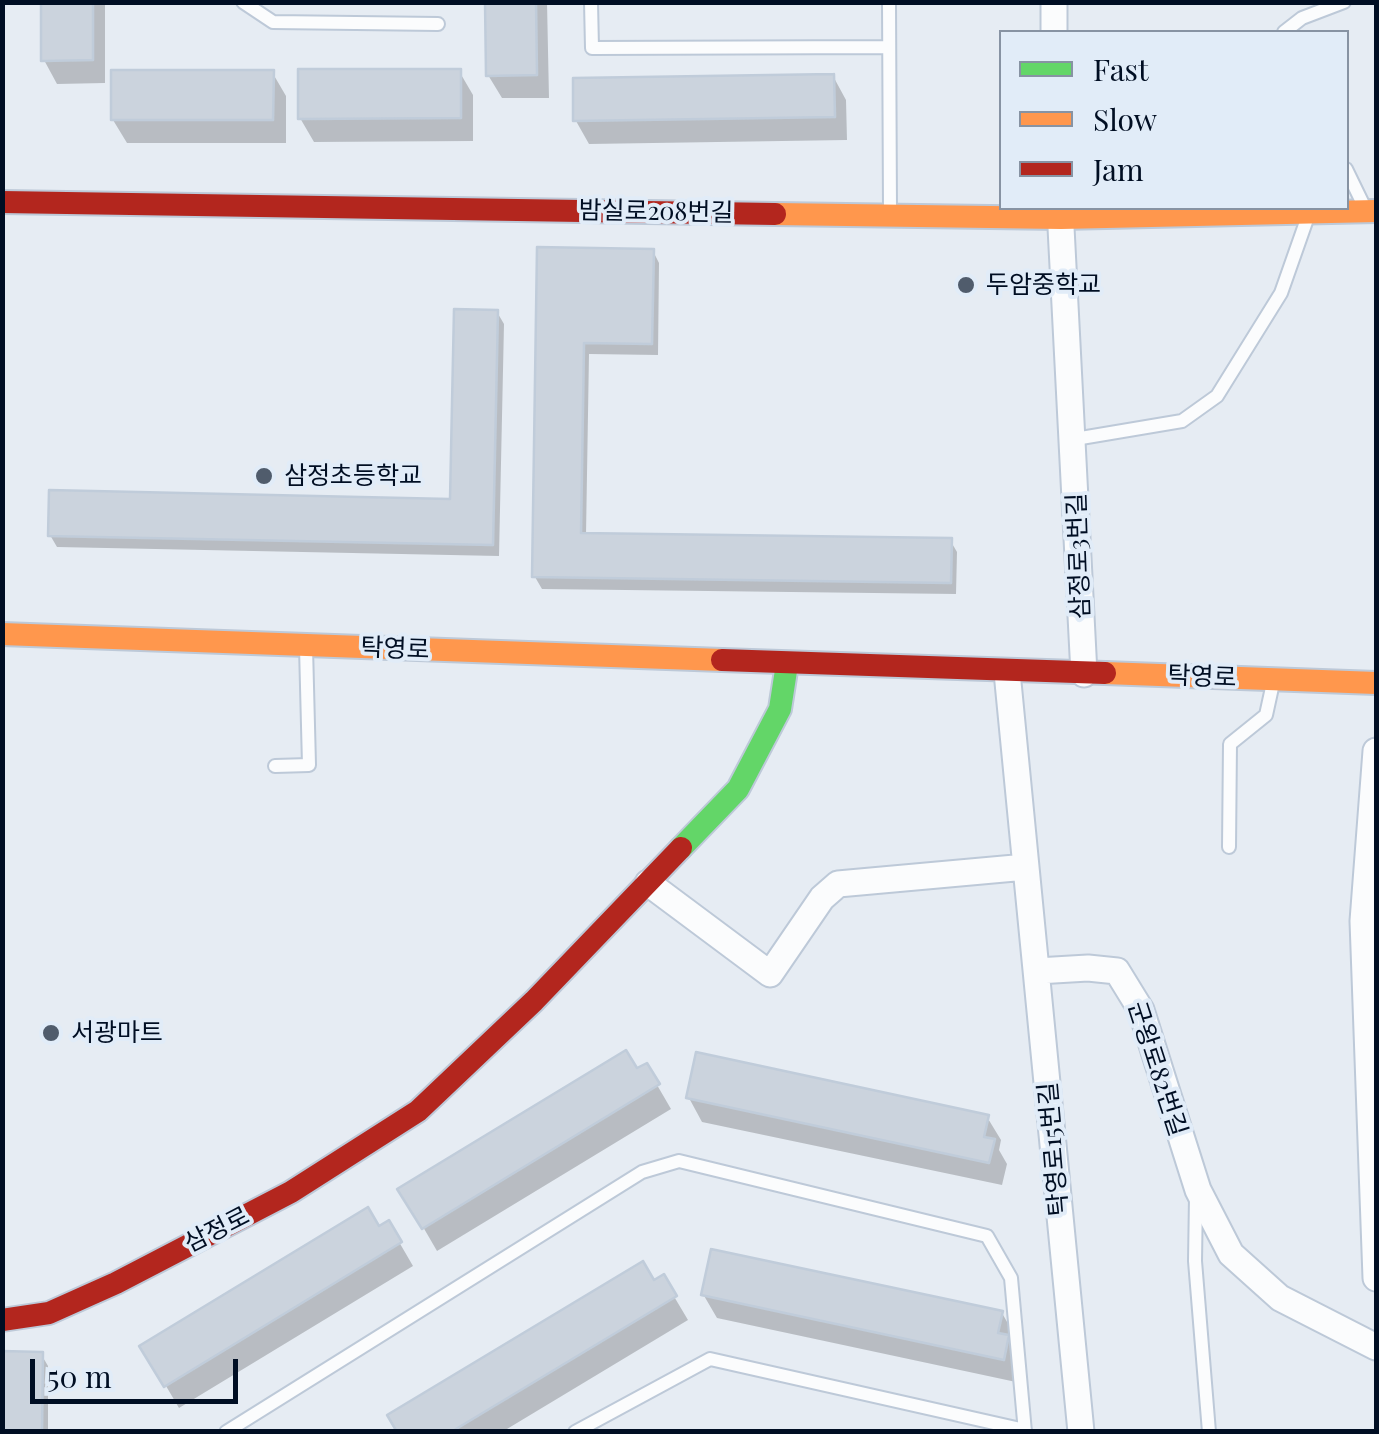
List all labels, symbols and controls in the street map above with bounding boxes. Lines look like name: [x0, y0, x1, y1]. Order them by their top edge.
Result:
legend: [999, 30, 1349, 210]
text: Fast: [1093, 49, 1149, 89]
text: Slow: [1093, 99, 1157, 139]
text: Jam: [1093, 149, 1144, 189]
street label: 밤실로208번길: [578, 196, 734, 228]
place label: 두암중학교: [986, 270, 1101, 300]
marker: 두암중학교: [955, 274, 977, 296]
place label: 삼정초등학교: [284, 461, 422, 491]
marker: 삼정초등학교: [253, 465, 275, 487]
street label: 삼정로3번길: [1062, 492, 1096, 620]
street label: 탁영로: [360, 633, 430, 665]
street label: 탁영로: [1167, 661, 1237, 693]
street label: 군왕로82번길: [1121, 998, 1193, 1140]
place label: 서광마트: [71, 1018, 163, 1048]
marker: 서광마트: [40, 1022, 62, 1044]
street label: 탁영로15번길: [1033, 1081, 1075, 1217]
street label: 삼정로: [179, 1201, 255, 1259]
scale bar: [35, 1339, 242, 1401]
text: 50 m: [47, 1356, 112, 1396]

